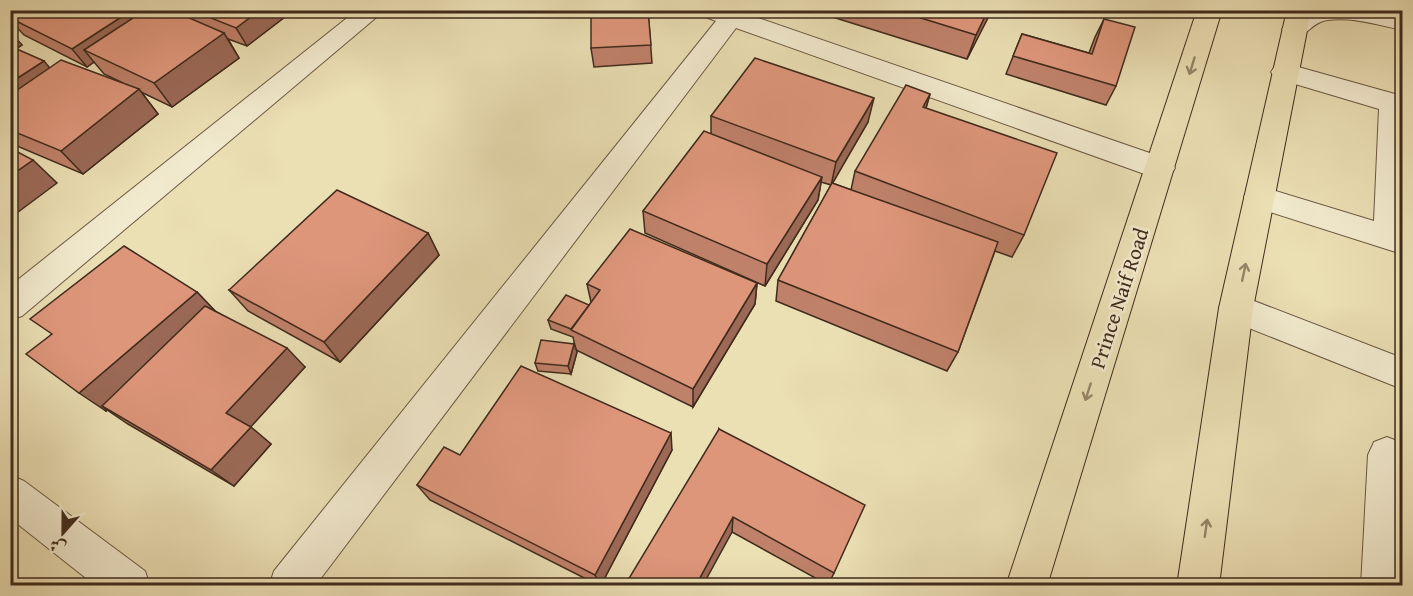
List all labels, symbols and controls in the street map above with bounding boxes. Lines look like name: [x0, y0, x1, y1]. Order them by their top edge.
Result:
one-way arrow: [1186, 56, 1197, 75]
street label: Prince Naif Road: [1082, 223, 1157, 372]
one-way arrow: [1238, 263, 1250, 282]
one-way arrow: [1082, 382, 1093, 401]
north arrow: [33, 503, 93, 563]
one-way arrow: [1200, 518, 1211, 538]
text: ش: [46, 533, 69, 561]

